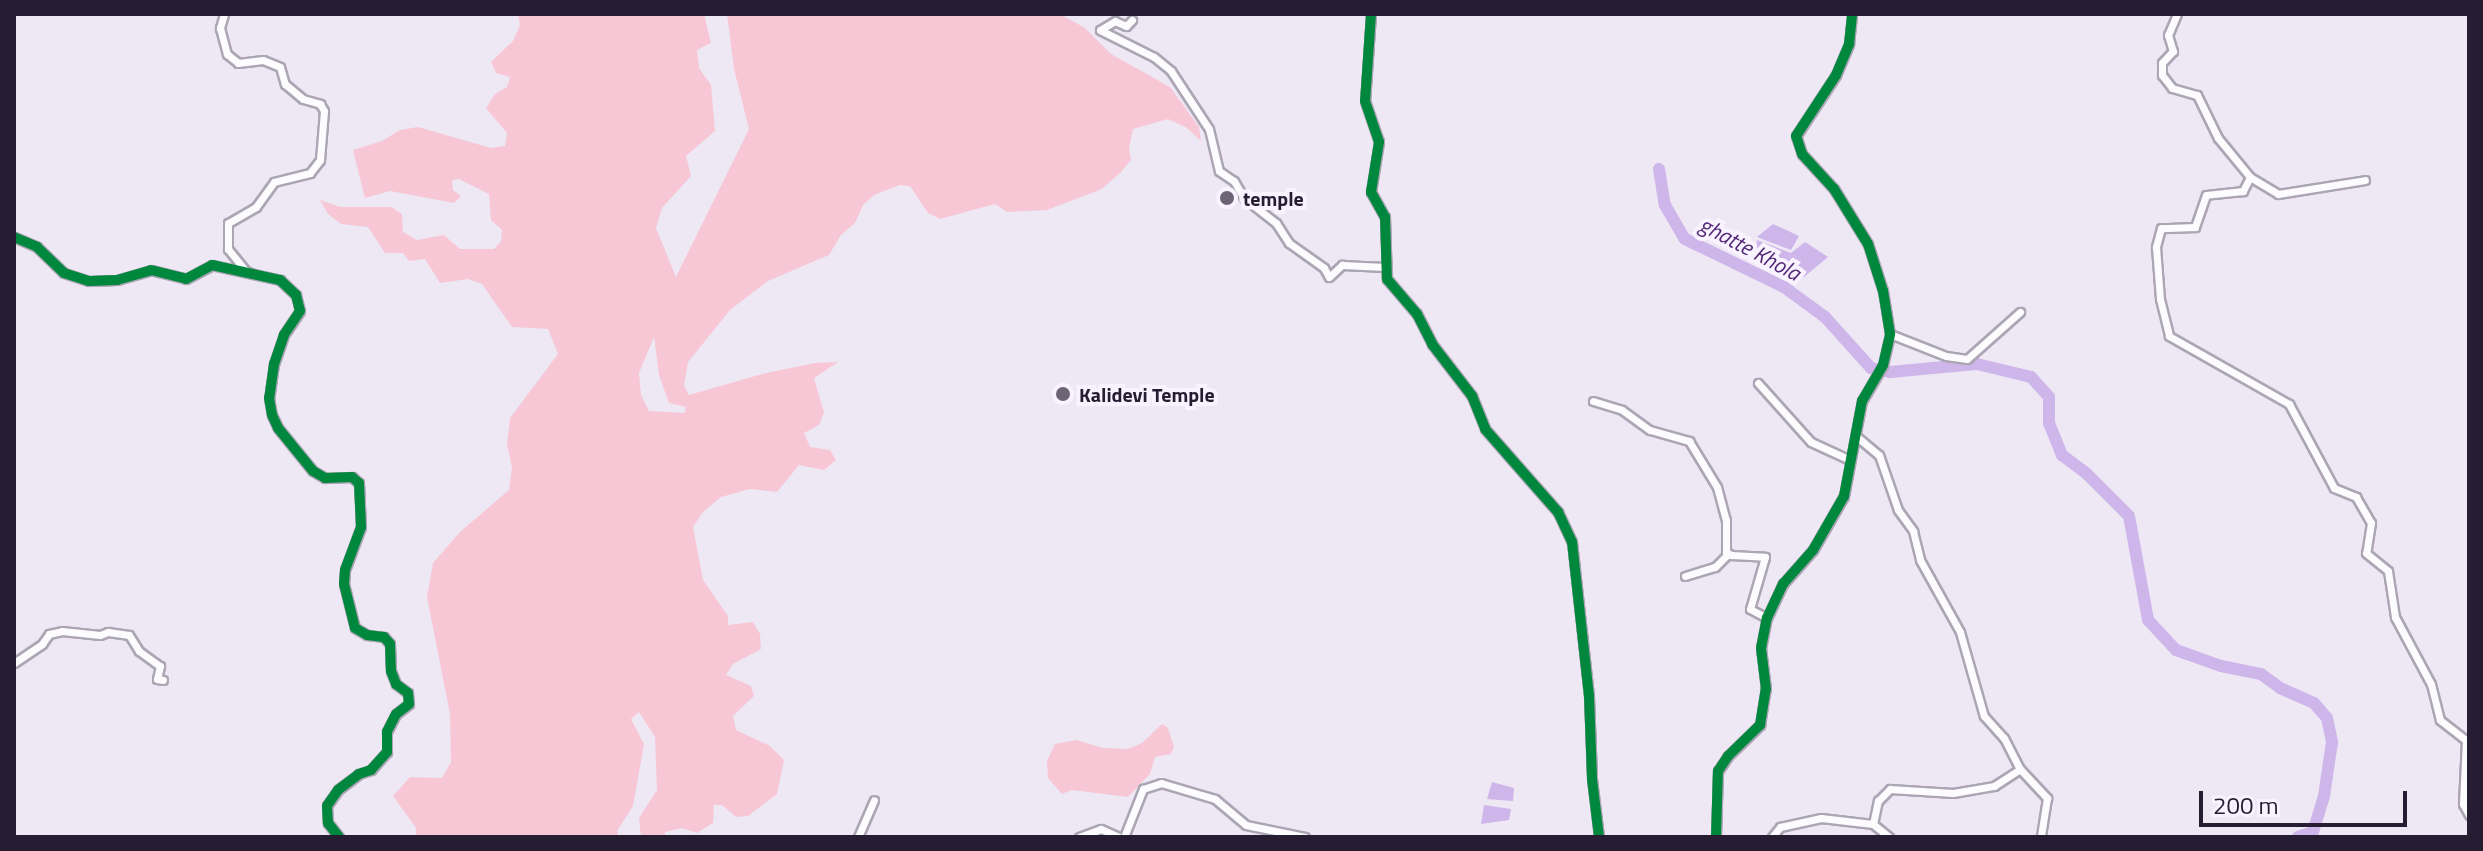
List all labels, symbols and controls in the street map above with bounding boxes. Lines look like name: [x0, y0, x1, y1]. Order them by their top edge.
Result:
place label: temple: [1243, 186, 1304, 210]
marker: temple: [1218, 189, 1236, 207]
water label: ghatte Khola: [1695, 211, 1805, 287]
place label: Kalidevi Temple: [1079, 382, 1215, 406]
marker: Kalidevi Temple: [1054, 385, 1072, 403]
scale bar: [2203, 775, 2411, 825]
text: 200 m: [2213, 787, 2279, 823]

